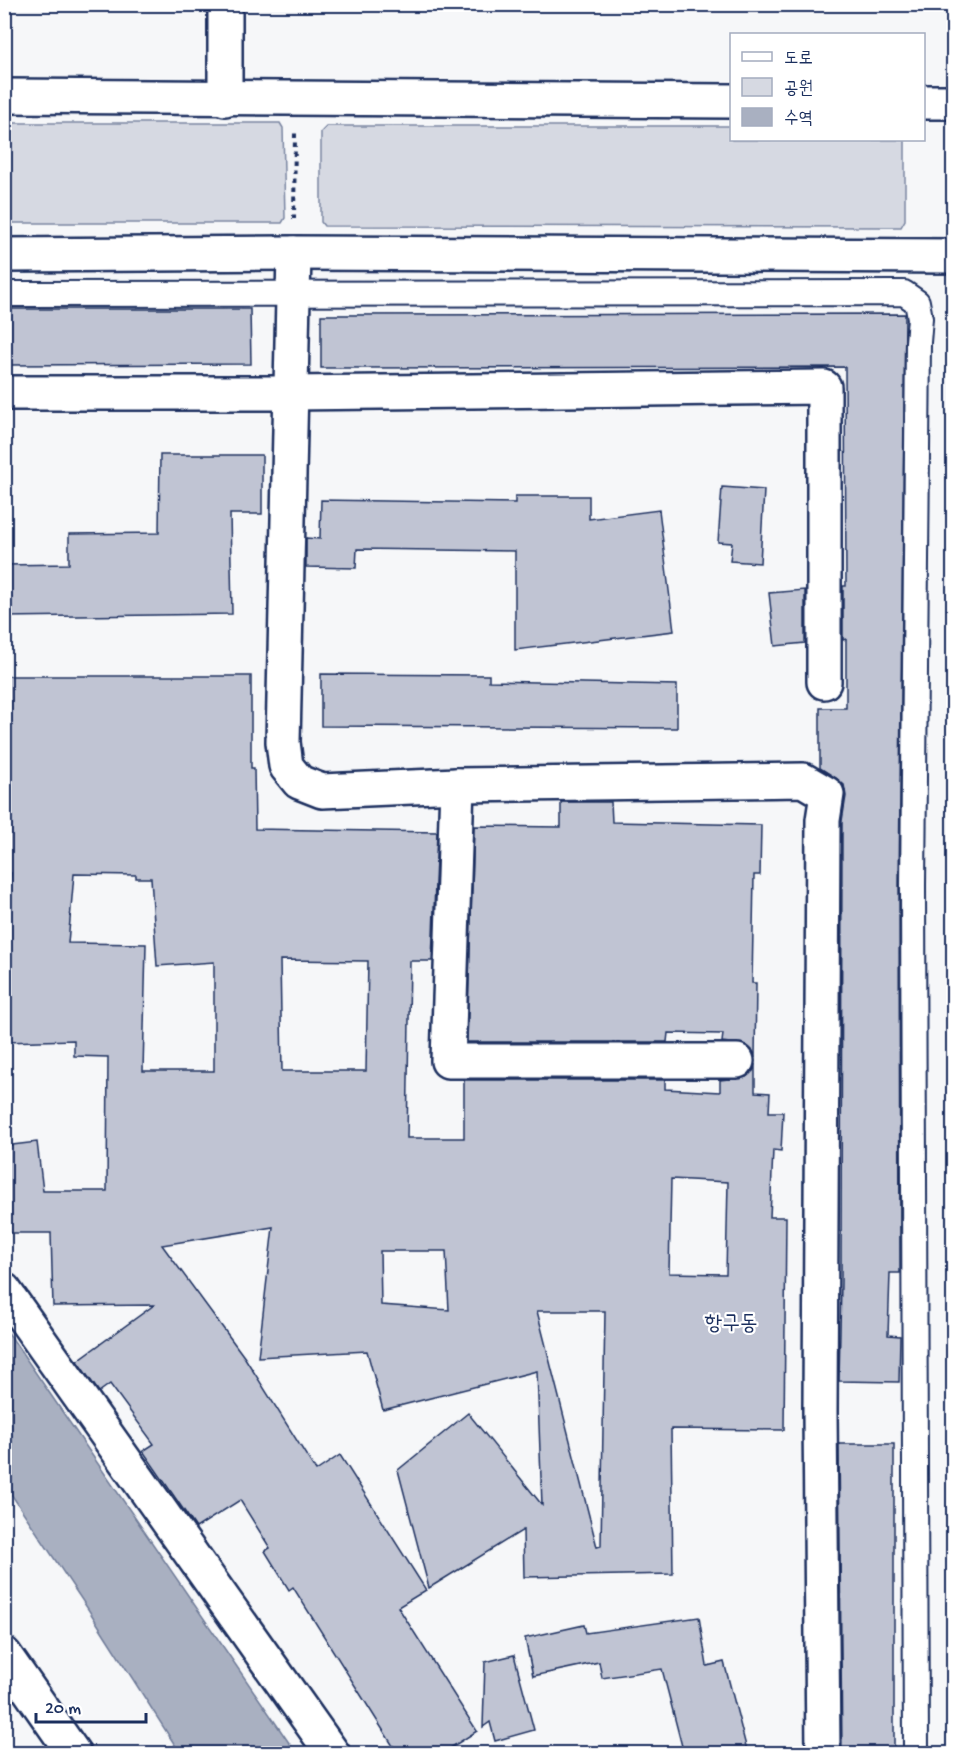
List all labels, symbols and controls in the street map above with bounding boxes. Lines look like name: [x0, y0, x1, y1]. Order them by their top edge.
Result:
legend: [730, 33, 925, 141]
text: 도로: [784, 49, 813, 70]
text: 공원: [784, 79, 813, 100]
text: 수역: [784, 109, 813, 130]
district label: 항구동: [704, 1312, 758, 1338]
scale bar: [36, 1686, 146, 1724]
text: 20 m: [45, 1699, 81, 1720]

